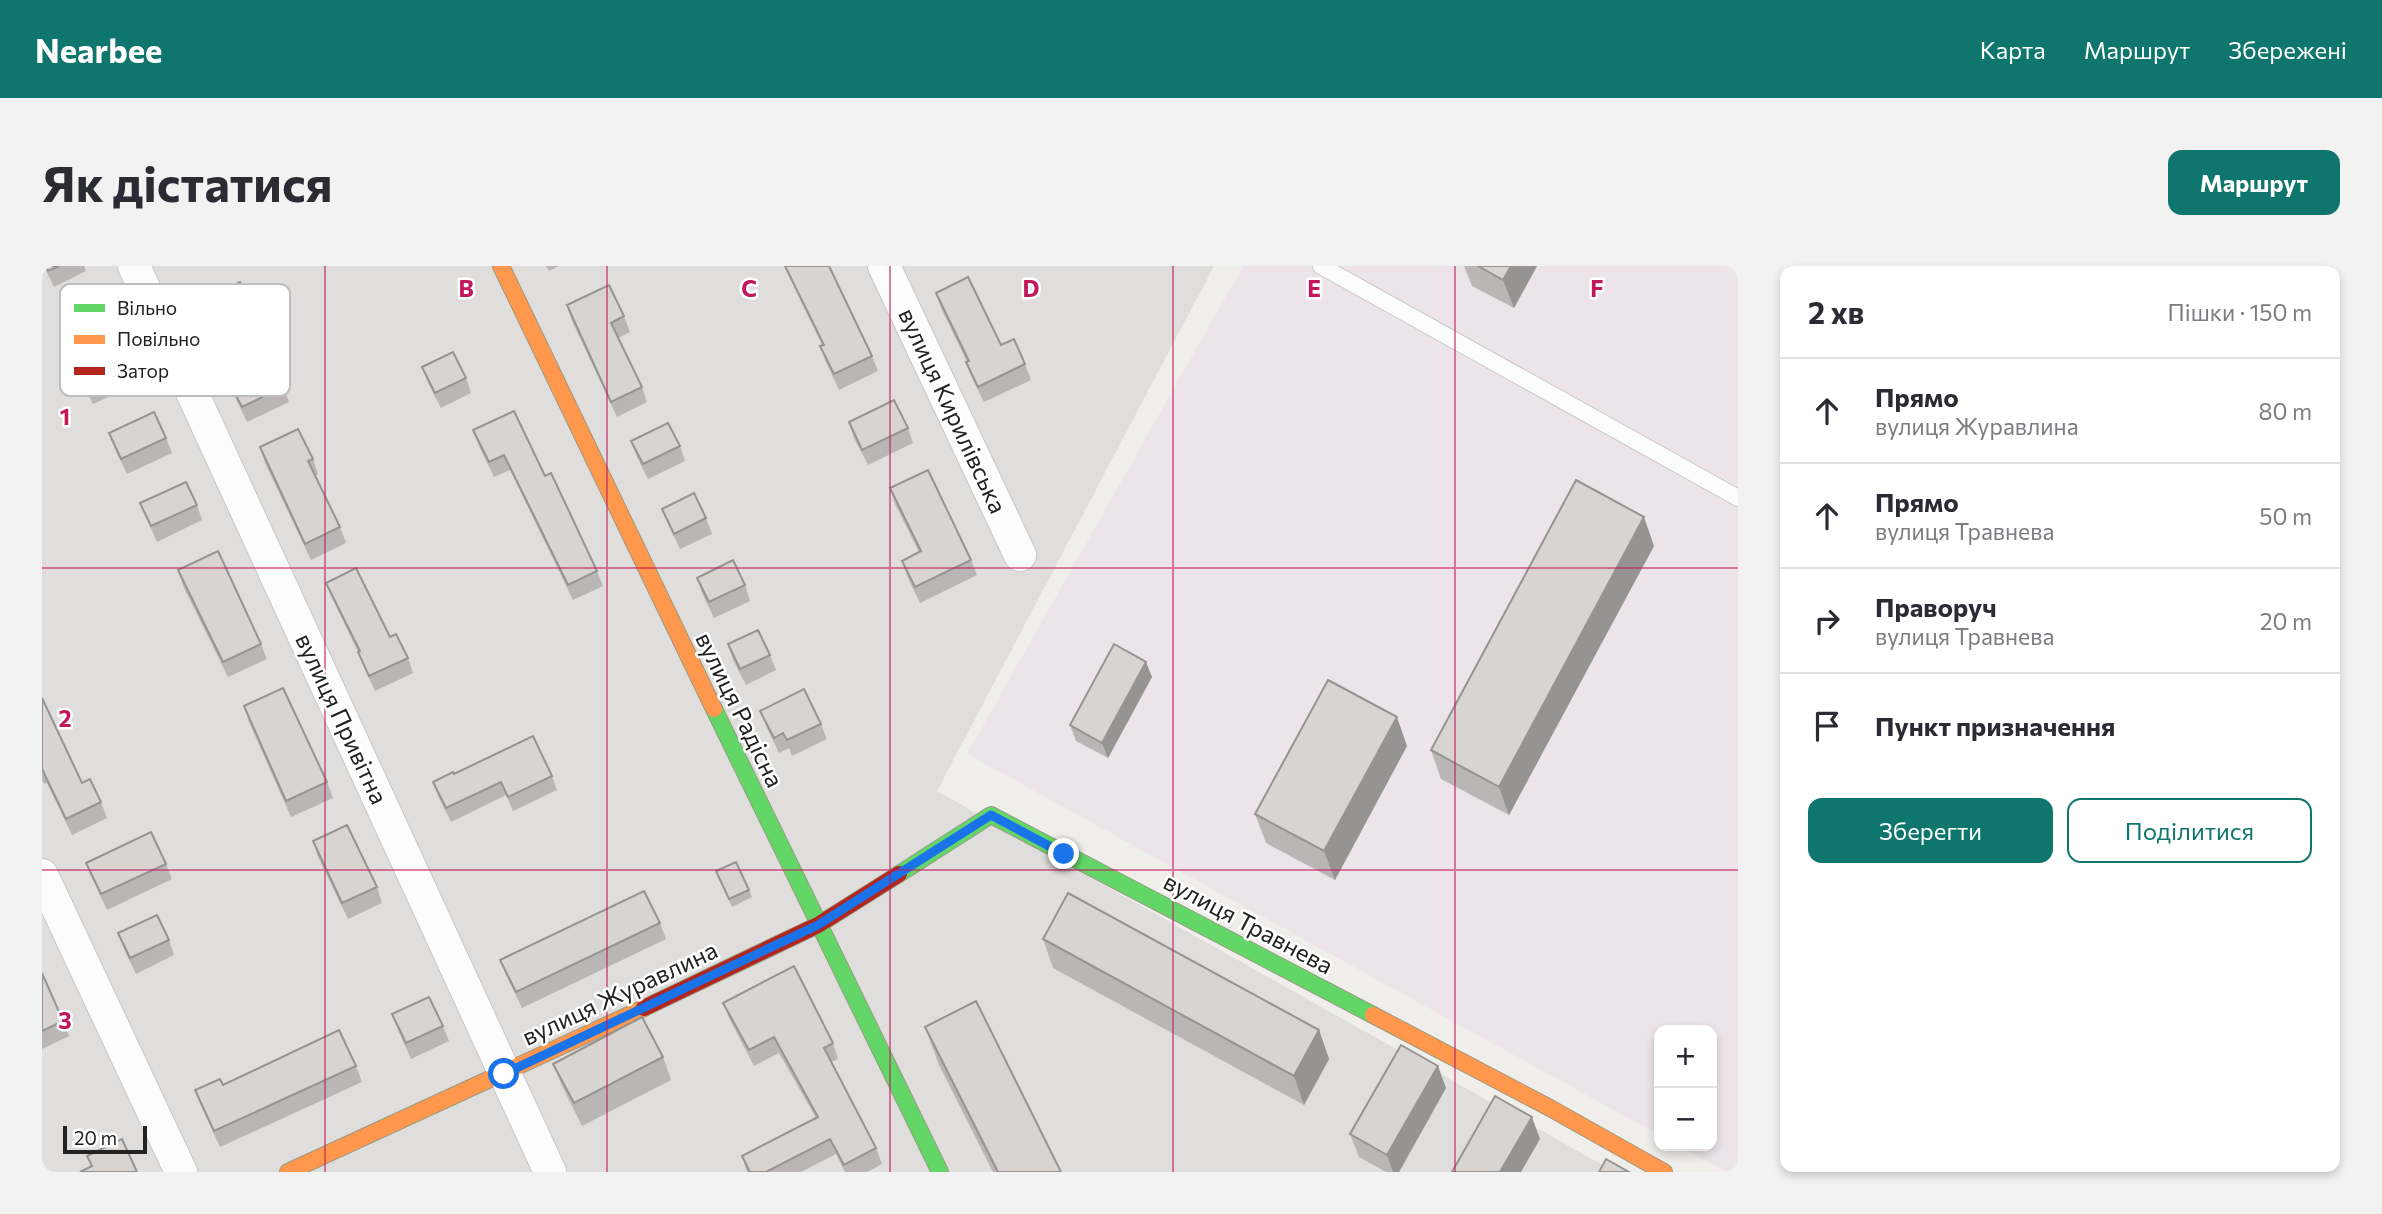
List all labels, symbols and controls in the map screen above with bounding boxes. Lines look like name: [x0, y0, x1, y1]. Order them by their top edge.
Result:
text: Nearbee: [35, 29, 162, 70]
text: Карта: [1980, 35, 2046, 64]
text: Маршрут: [2084, 35, 2190, 64]
text: Збережені: [2228, 35, 2347, 64]
button: Маршрут: [2168, 150, 2340, 215]
text: Як дістатися: [42, 152, 333, 212]
text: B: [458, 274, 474, 302]
text: C: [741, 274, 757, 302]
text: D: [1023, 274, 1040, 302]
text: E: [1307, 274, 1321, 302]
text: F: [1590, 274, 1604, 302]
legend: [60, 284, 290, 396]
text: 2 хв: [1808, 293, 1864, 330]
text: Вільно: [117, 296, 177, 319]
text: Пішки · 150 m: [2168, 298, 2312, 326]
street label: вулиця Кирилівська: [893, 303, 1014, 518]
text: Повільно: [117, 327, 200, 350]
text: Затор: [117, 359, 169, 382]
text: Прямо: [1875, 381, 1959, 412]
icon: ahead: [1808, 392, 1846, 430]
text: 80 m: [2259, 397, 2312, 425]
text: 1: [60, 402, 70, 430]
text: вулиця Журавлина: [1875, 412, 2079, 440]
text: Прямо: [1875, 486, 1959, 517]
icon: ahead: [1808, 497, 1846, 535]
text: 50 m: [2259, 502, 2312, 530]
text: вулиця Травнева: [1875, 517, 2054, 545]
text: Праворуч: [1875, 591, 1997, 622]
icon: right: [1808, 602, 1846, 640]
text: 20 m: [2260, 607, 2312, 635]
text: вулиця Травнева: [1875, 622, 2054, 650]
street label: вулиця Радісна: [690, 627, 790, 792]
street label: вулиця Привітна: [290, 628, 395, 808]
text: 2: [58, 704, 72, 732]
icon: arrive: [1808, 707, 1846, 745]
text: Пункт призначення: [1875, 710, 2115, 741]
button: Зберегти: [1808, 798, 2053, 863]
button: Поділитися: [2067, 798, 2312, 863]
route end: [1048, 838, 1079, 869]
street label: вулиця Травнева: [1159, 866, 1338, 979]
street label: вулиця Журавлина: [517, 935, 722, 1051]
text: 3: [58, 1006, 72, 1034]
map controls: [1654, 1025, 1717, 1151]
button: +: [1654, 1025, 1717, 1088]
route start: [488, 1058, 519, 1089]
button: −: [1654, 1088, 1717, 1151]
scale bar: [63, 1123, 147, 1155]
text: 20 m: [74, 1126, 117, 1149]

